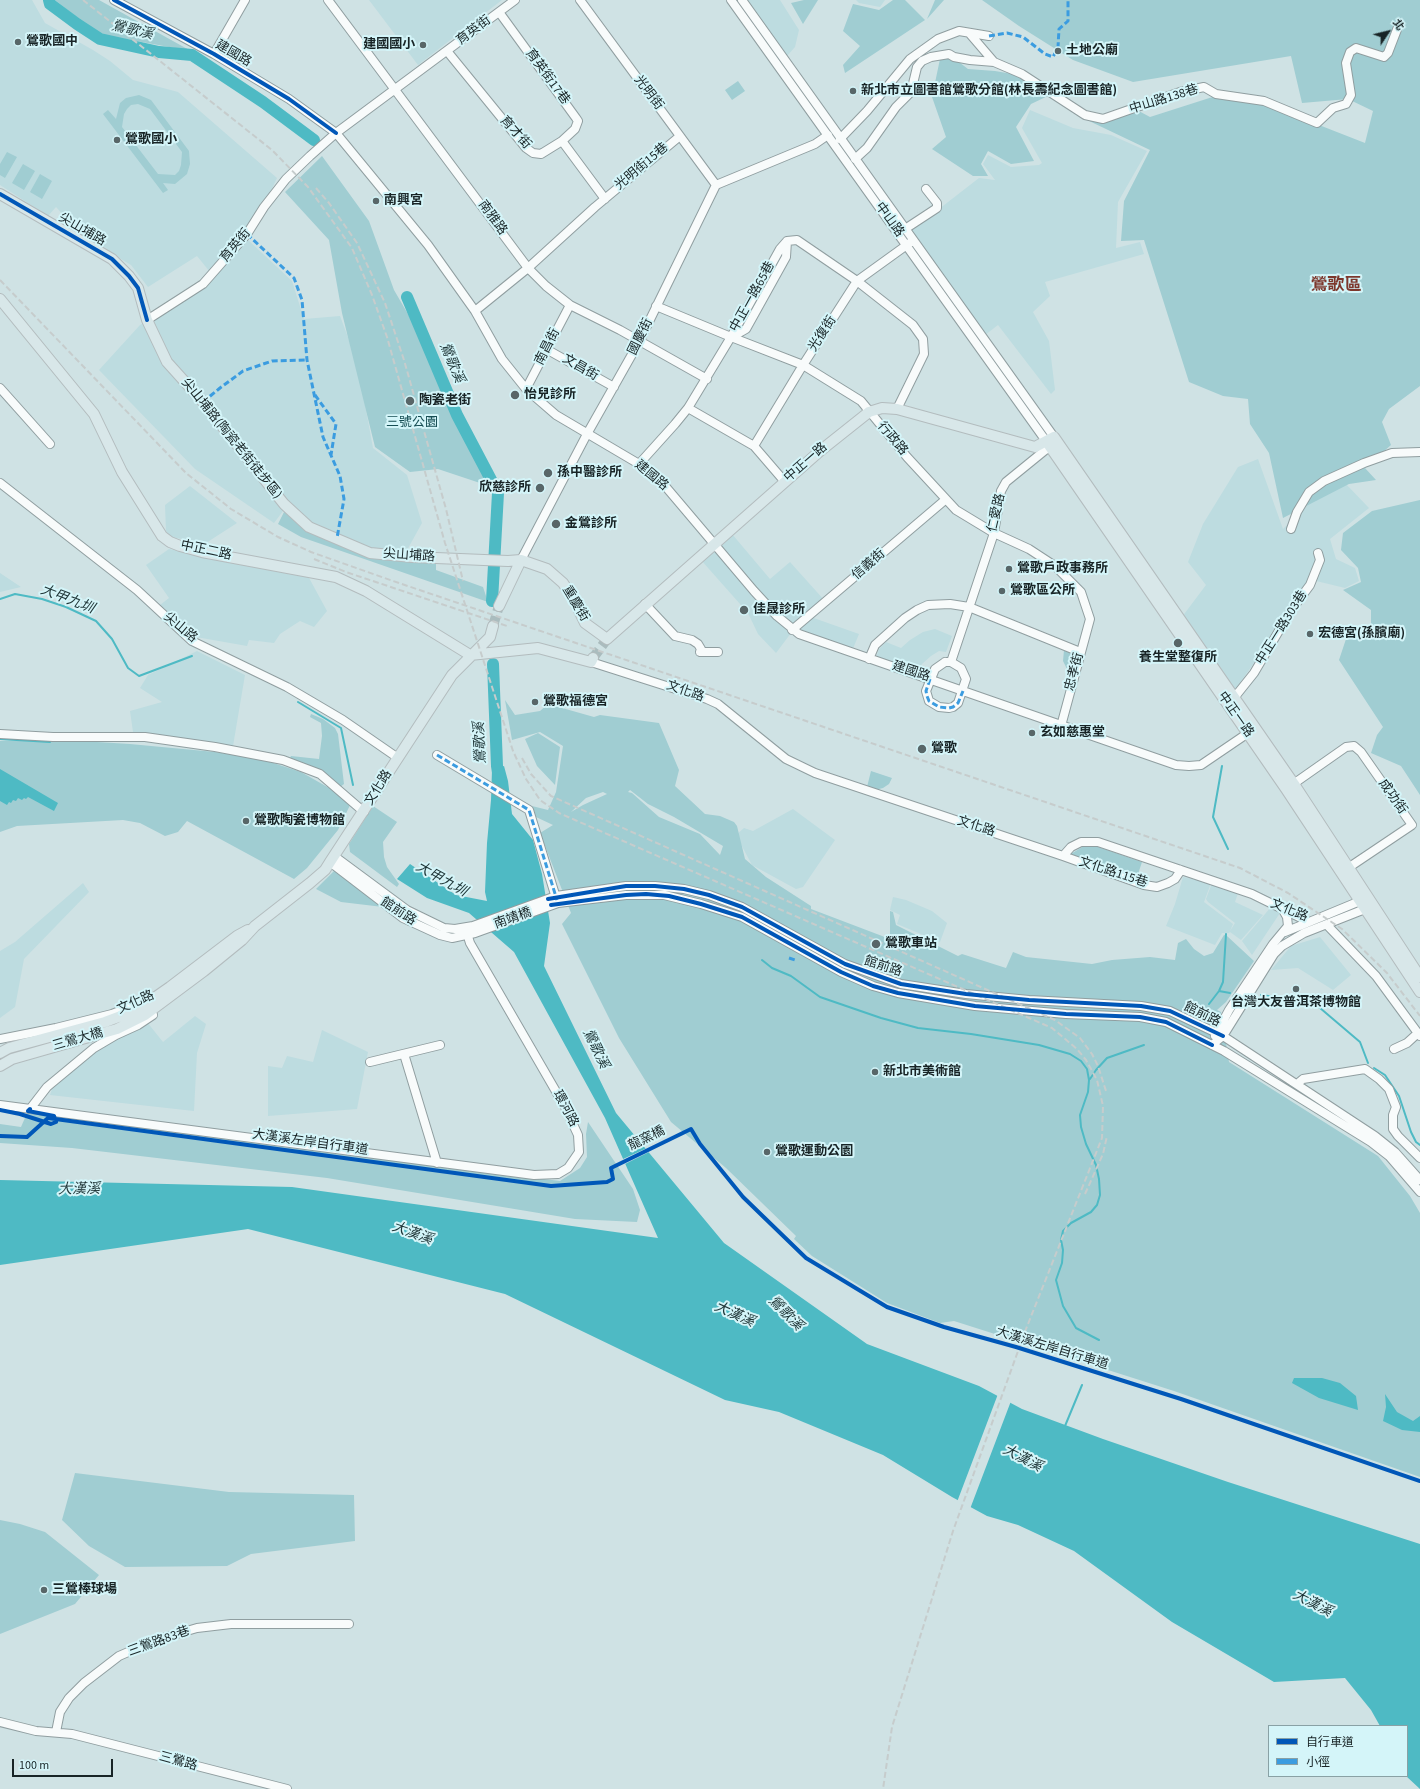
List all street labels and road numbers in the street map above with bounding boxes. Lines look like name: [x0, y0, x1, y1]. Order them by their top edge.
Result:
street label: 育英街: [454, 13, 494, 49]
street label: 建國路: [212, 37, 254, 71]
street label: 育英街17巷: [522, 46, 572, 108]
street label: 光明街: [630, 73, 666, 113]
street label: 中山路138巷: [1128, 82, 1200, 118]
street label: 育才街: [496, 113, 534, 153]
street label: 光明街15巷: [612, 140, 672, 194]
street label: 南雅路: [474, 198, 510, 238]
street label: 中山路: [871, 200, 907, 240]
street label: 尖山埔路: [56, 210, 108, 250]
street label: 育英街: [217, 226, 255, 266]
street label: 中正一路65巷: [727, 259, 779, 335]
street label: 光復街: [806, 313, 840, 355]
street label: 國慶街: [625, 316, 657, 358]
street label: 南昌街: [532, 326, 564, 368]
street label: 文昌街: [559, 351, 601, 385]
street label: 尖山埔路(陶瓷老街徒步區): [177, 375, 285, 503]
street label: 行政路: [873, 419, 911, 459]
street label: 中正一路: [781, 440, 831, 486]
street label: 建國路: [631, 457, 671, 495]
street label: 仁愛路: [985, 492, 1009, 534]
street label: 中正二路: [179, 538, 233, 564]
street label: 尖山埔路: [383, 546, 435, 566]
street label: 信義街: [849, 546, 889, 584]
street label: 重慶街: [558, 583, 592, 625]
street label: 中正一路303巷: [1253, 588, 1311, 668]
street label: 尖山路: [160, 609, 200, 647]
street label: 忠孝街: [1062, 651, 1088, 693]
street label: 建國路: [890, 659, 932, 685]
street label: 文化路: [664, 678, 706, 706]
street label: 中正一路: [1214, 689, 1256, 741]
street label: 文化路: [362, 767, 396, 809]
street label: 成功街: [1374, 777, 1410, 817]
street label: 文化路: [955, 814, 997, 840]
street label: 文化路115巷: [1077, 855, 1149, 891]
street label: 館前路: [377, 895, 419, 929]
street label: 文化路: [1268, 896, 1310, 926]
street label: 南靖橋: [492, 905, 534, 933]
street label: 館前路: [862, 954, 904, 980]
street label: 文化路: [115, 988, 157, 1018]
street label: 館前路: [1181, 999, 1223, 1031]
street label: 三鶯大橋: [51, 1025, 105, 1055]
street label: 環河路: [549, 1088, 581, 1130]
street label: 龍窯橋: [626, 1123, 668, 1155]
street label: 大漢溪左岸自行車道: [251, 1127, 369, 1159]
street label: 大漢溪左岸自行車道: [994, 1324, 1110, 1374]
street label: 三鶯路83巷: [126, 1624, 192, 1660]
street label: 三鶯路: [157, 1749, 199, 1775]

